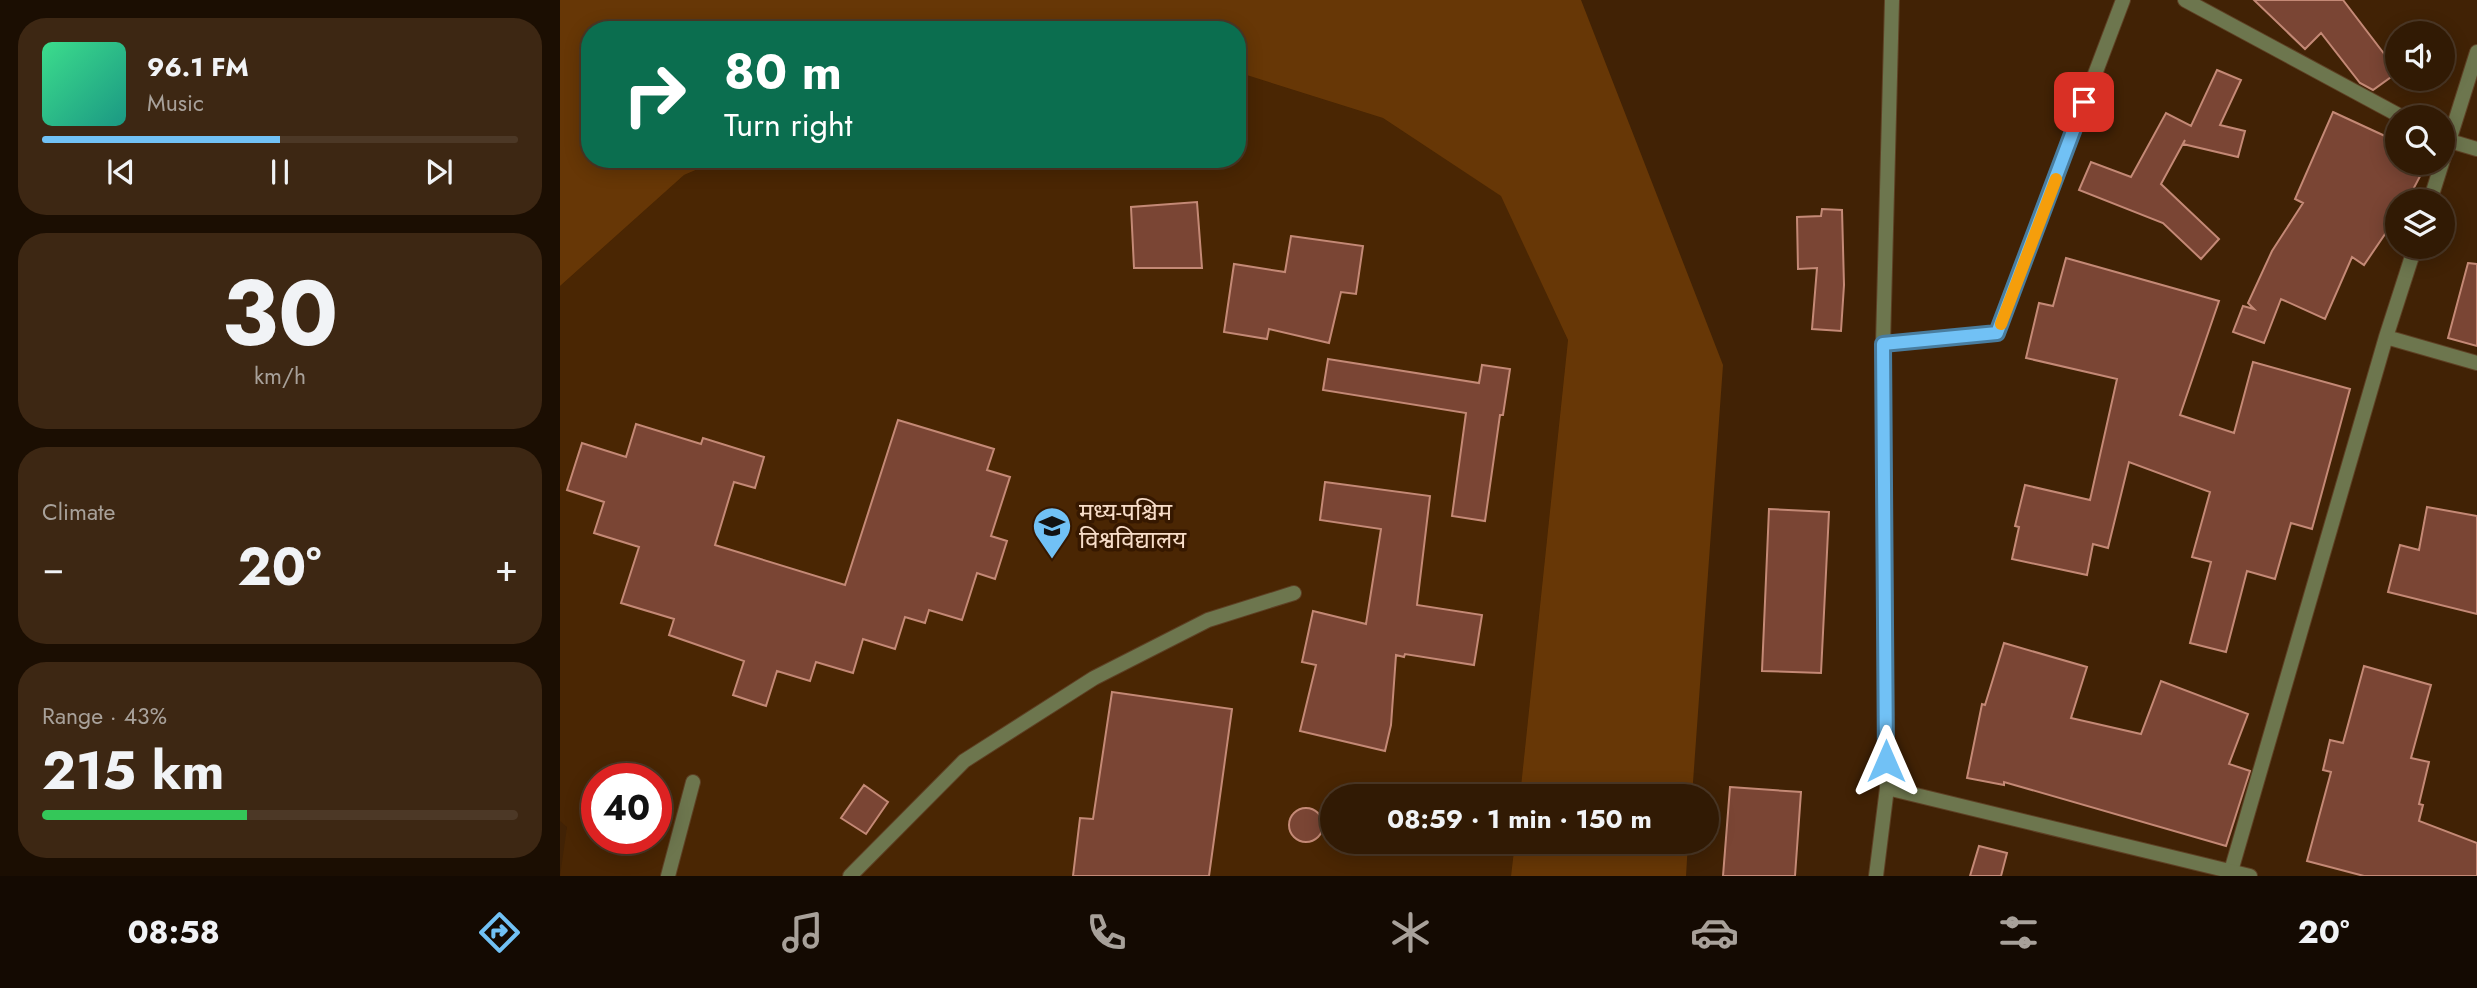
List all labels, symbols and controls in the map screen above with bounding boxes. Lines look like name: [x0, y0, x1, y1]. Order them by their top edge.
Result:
map controls: [2385, 21, 2455, 259]
button: sound: [2385, 21, 2455, 91]
text: 80 m: [724, 37, 842, 107]
text: 96.1 FM: [147, 48, 249, 86]
icon: right: [609, 49, 700, 140]
pin: [2054, 72, 2114, 132]
icon: arrive: [2065, 83, 2103, 121]
text: Music: [147, 86, 204, 120]
text: Turn right: [724, 102, 853, 148]
button: search: [2385, 105, 2455, 175]
icon: previous: [102, 153, 140, 191]
icon: pause: [261, 153, 299, 191]
icon: next: [420, 153, 458, 191]
button: layers: [2385, 189, 2455, 259]
text: 30: [222, 248, 338, 379]
text: km/h: [254, 359, 306, 393]
place label: मध्य-पश्चिम विश्वविद्यालय: [1079, 494, 1187, 557]
text: Climate: [42, 495, 115, 529]
school or university icon: मध्य-पश्चिम विश्वविद्यालय: [1031, 505, 1073, 560]
text: 20°: [238, 529, 322, 605]
text: −: [42, 540, 64, 595]
text: +: [495, 540, 518, 595]
text: Range · 43%: [42, 699, 167, 733]
position arrow: [1849, 724, 1923, 798]
text: 215 km: [42, 733, 224, 809]
speed limit sign: 40: [581, 763, 672, 854]
text: 08:59 · 1 min · 150 m: [1387, 800, 1652, 838]
icon: directions: [475, 908, 524, 957]
icon: music: [778, 908, 827, 957]
icon: phone: [1082, 908, 1131, 957]
icon: climate: [1386, 908, 1435, 957]
icon: car: [1690, 908, 1739, 957]
icon: filters: [1994, 908, 2043, 957]
text: 08:58: [127, 909, 220, 955]
text: 20°: [2298, 909, 2350, 955]

